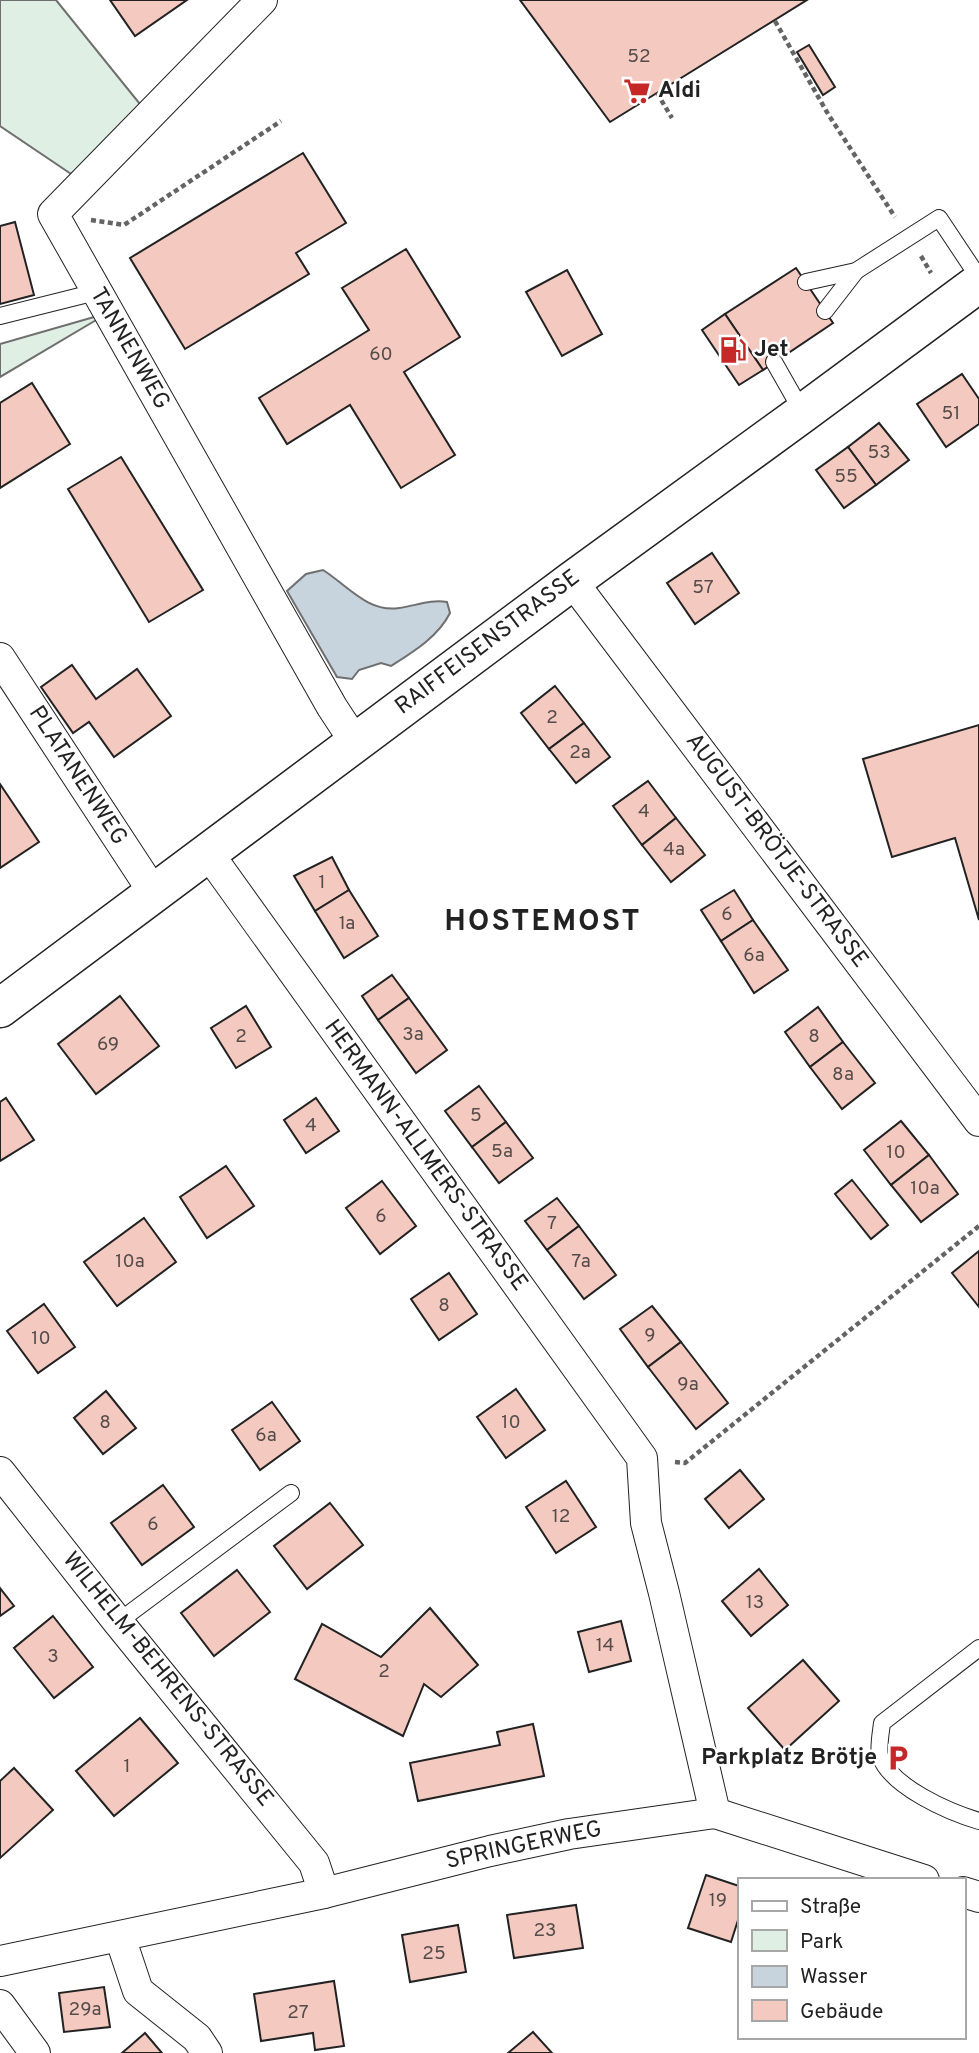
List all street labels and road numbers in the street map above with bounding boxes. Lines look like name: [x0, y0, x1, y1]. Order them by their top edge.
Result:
street label: TANNENWEG: [82, 283, 176, 415]
street label: RAIFFEISENSTRASSE: [390, 564, 586, 722]
street label: PLATANENWEG: [21, 701, 133, 851]
street label: AUGUST-BRÖTJE-STRASSE: [678, 727, 875, 974]
street label: HERMANN-ALLMERS-STRASSE: [317, 1014, 533, 1298]
street label: WILHELM-BEHRENS-STRASSE: [55, 1547, 279, 1813]
street label: SPRINGERWEG: [443, 1815, 605, 1877]

